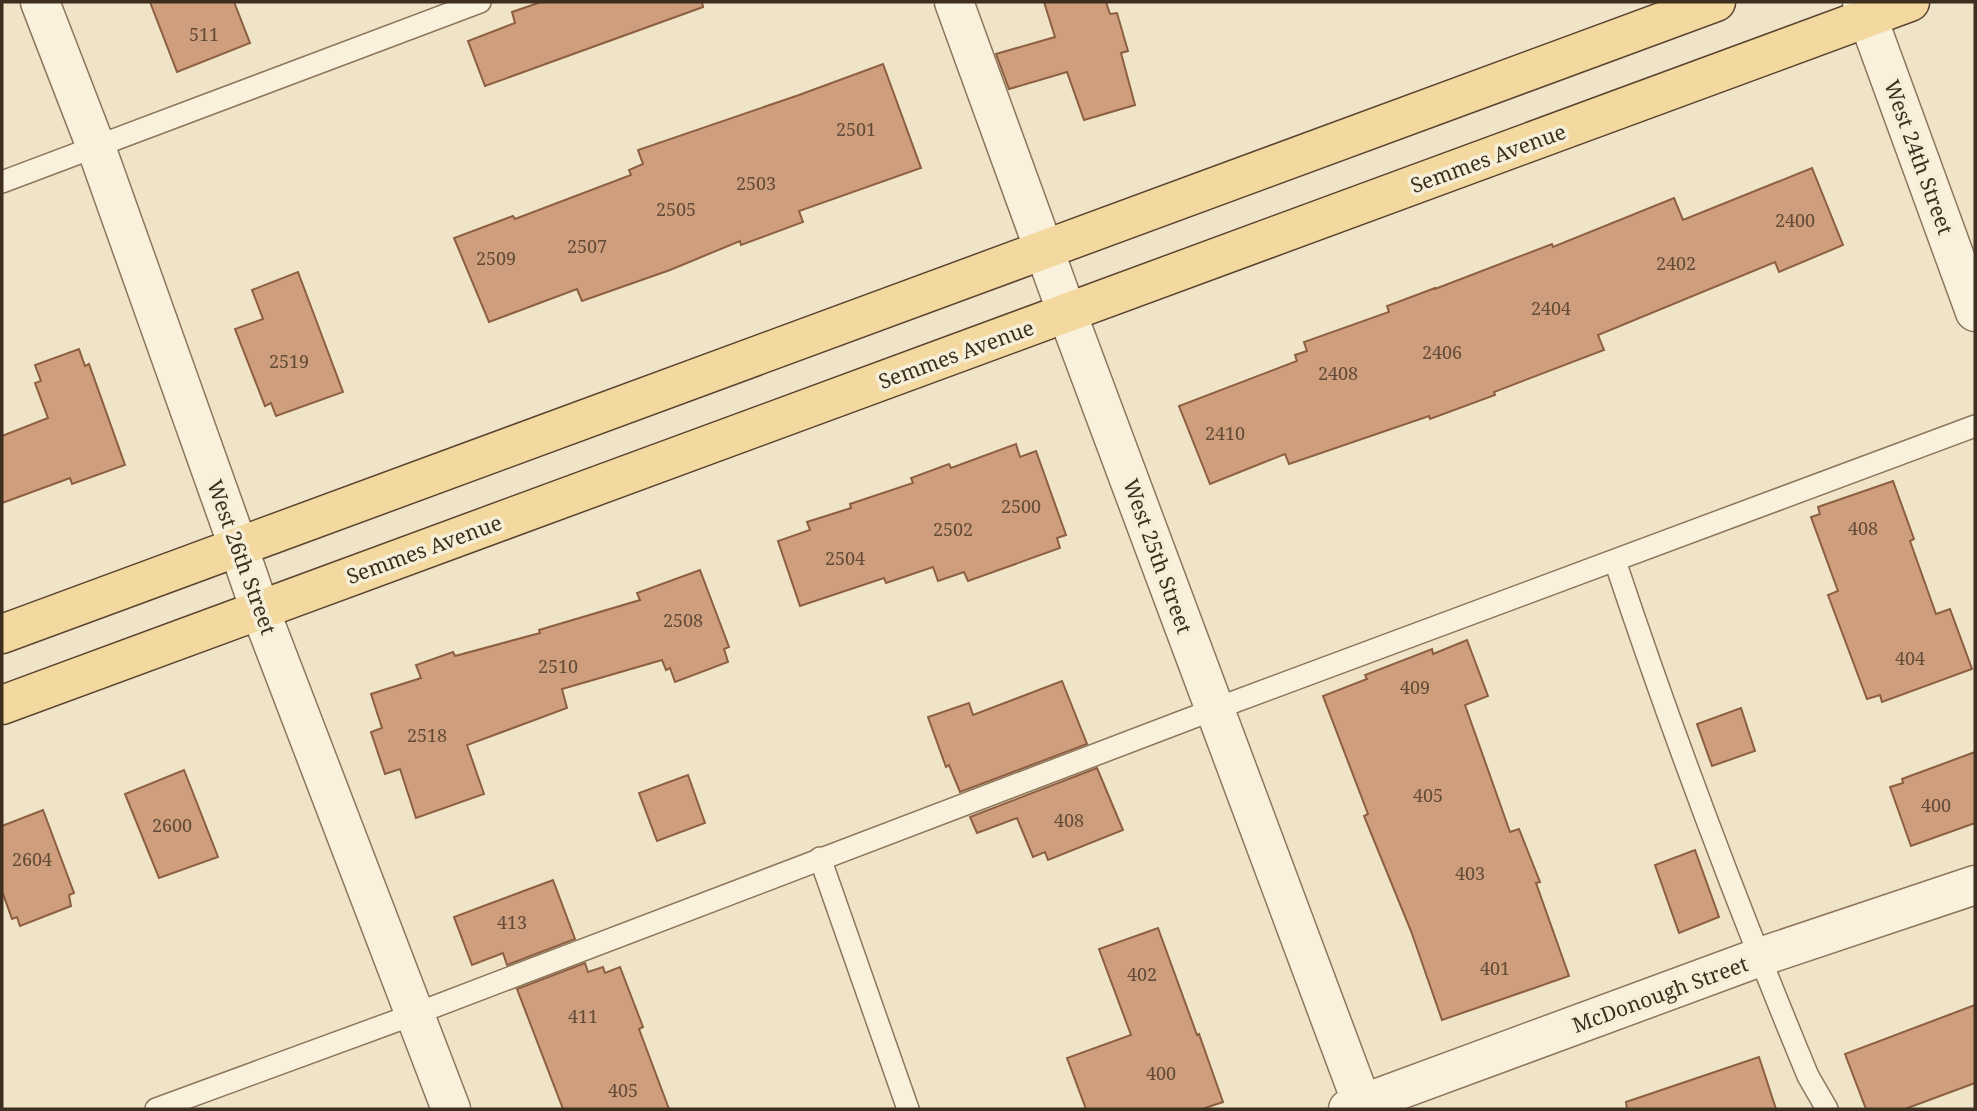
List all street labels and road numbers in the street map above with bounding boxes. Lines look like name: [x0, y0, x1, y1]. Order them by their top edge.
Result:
street label: West 24th Street: [1878, 76, 1960, 238]
street label: Semmes Avenue: [1406, 117, 1570, 199]
street label: Semmes Avenue: [874, 313, 1038, 395]
street label: West 25th Street: [1117, 475, 1199, 637]
street label: West 26th Street: [201, 476, 283, 638]
street label: Semmes Avenue: [342, 508, 506, 590]
street label: McDonough Street: [1568, 949, 1752, 1039]

